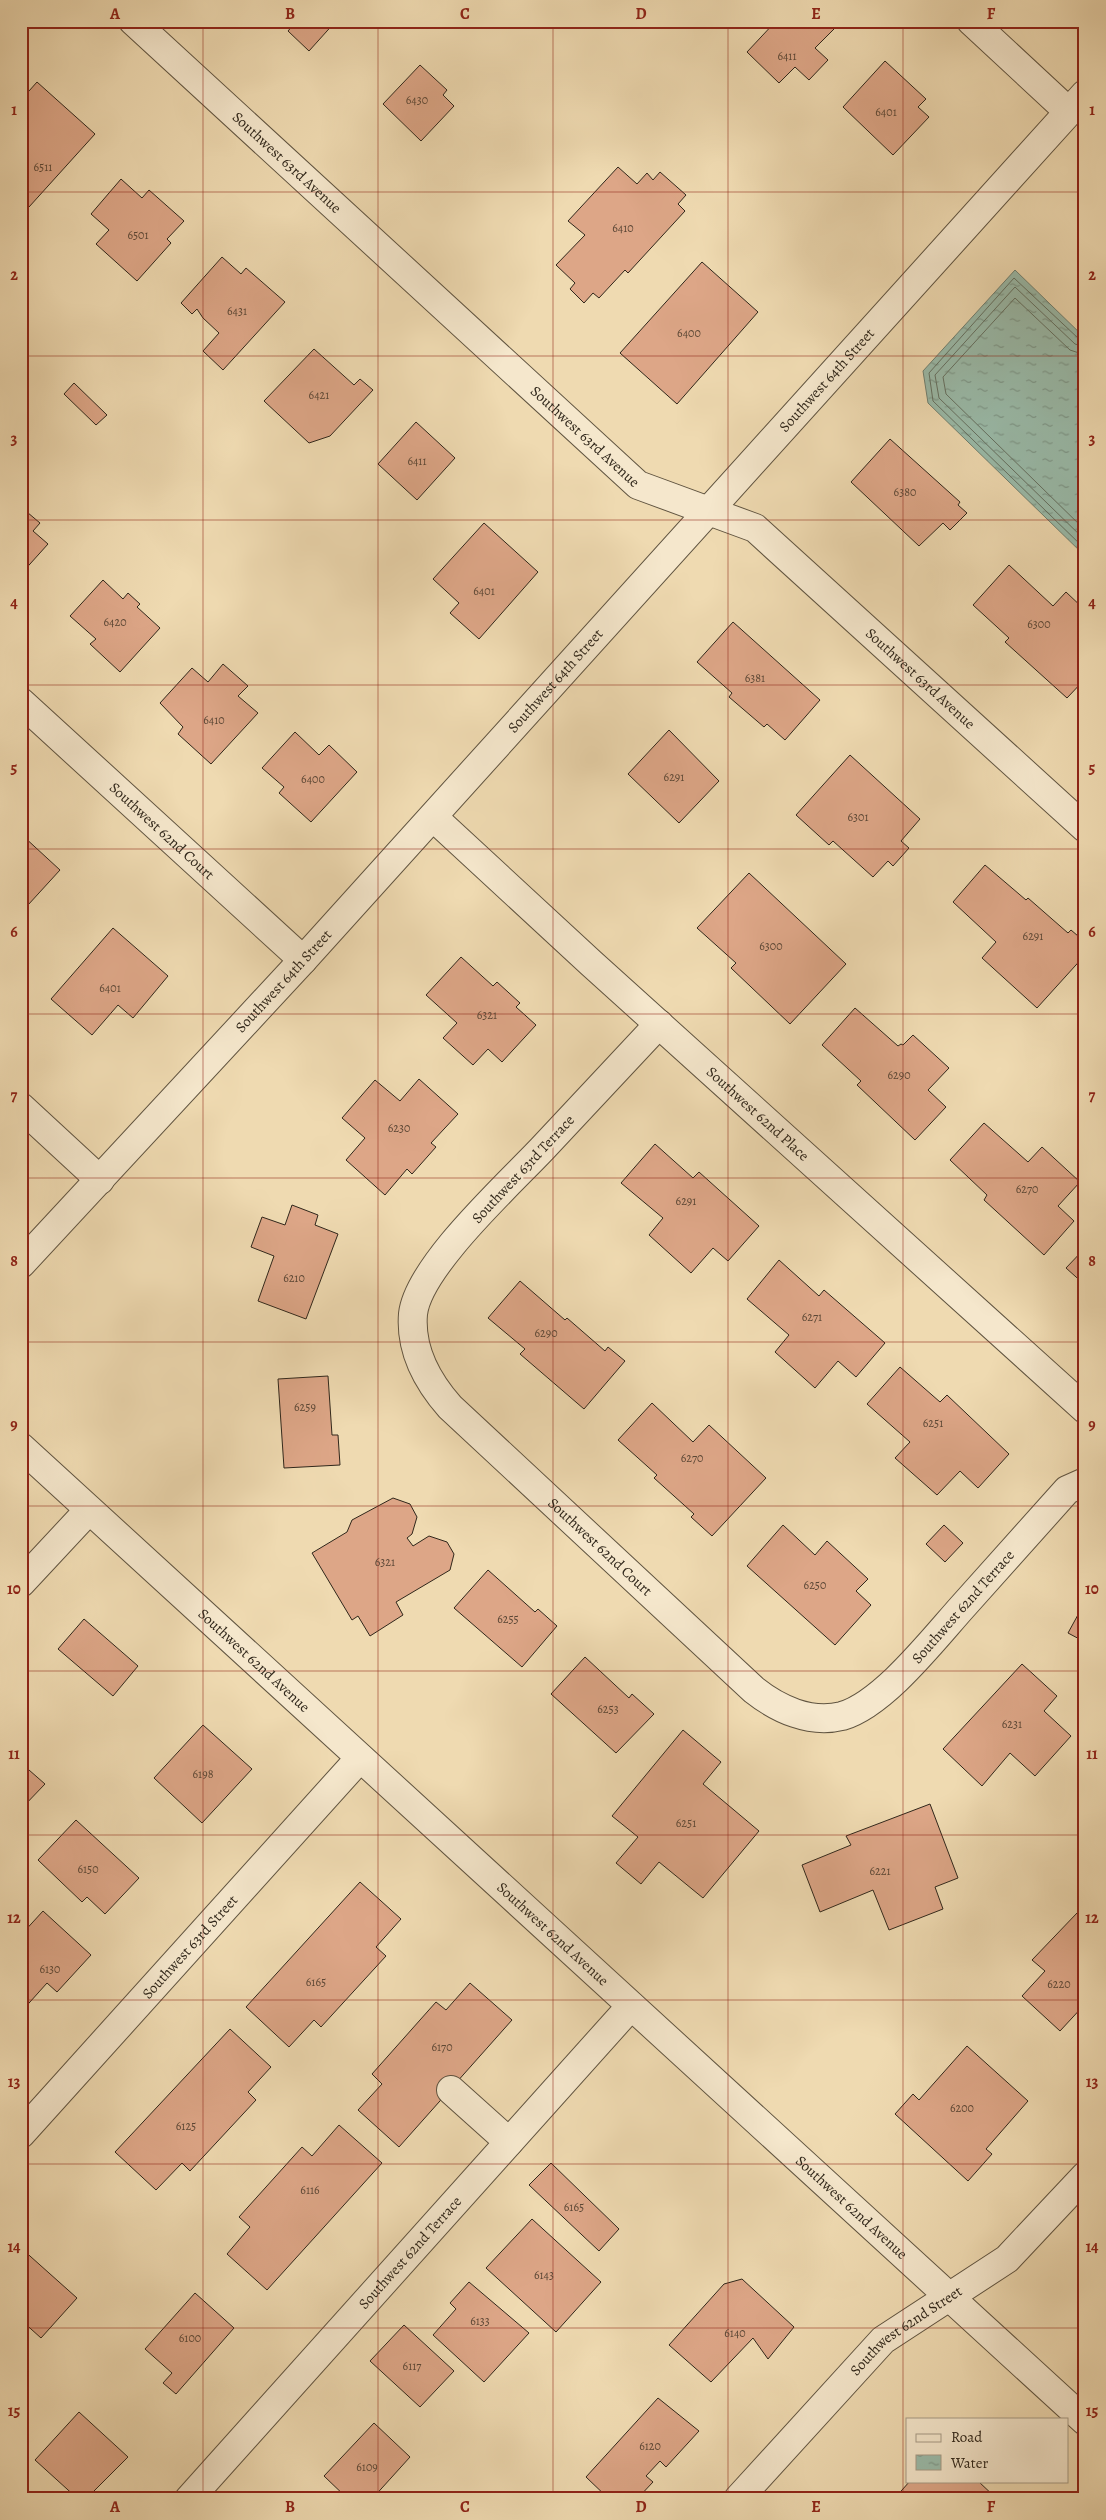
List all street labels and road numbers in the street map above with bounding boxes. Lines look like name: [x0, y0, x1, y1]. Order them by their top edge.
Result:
street label: Southwest 63rd Avenue: [228, 107, 346, 218]
street label: Southwest 64th Street: [774, 324, 879, 436]
street label: Southwest 63rd Avenue: [526, 381, 644, 492]
street label: Southwest 63rd Avenue: [861, 623, 980, 734]
street label: Southwest 64th Street: [503, 624, 607, 737]
street label: Southwest 62nd Court: [105, 778, 219, 884]
street label: Southwest 64th Street: [231, 925, 336, 1037]
street label: Southwest 62nd Place: [702, 1062, 814, 1166]
street label: Southwest 63rd Terrace: [467, 1110, 579, 1228]
street label: Southwest 62nd Court: [544, 1493, 657, 1600]
street label: Southwest 62nd Terrace: [907, 1545, 1019, 1668]
street label: Southwest 62nd Avenue: [194, 1604, 315, 1717]
street label: Southwest 62nd Avenue: [493, 1877, 613, 1990]
street label: Southwest 63rd Street: [138, 1890, 242, 2003]
street label: Southwest 62nd Avenue: [791, 2151, 912, 2264]
street label: Southwest 62nd Terrace: [354, 2191, 466, 2313]
street label: Southwest 62nd Street: [845, 2281, 966, 2380]

